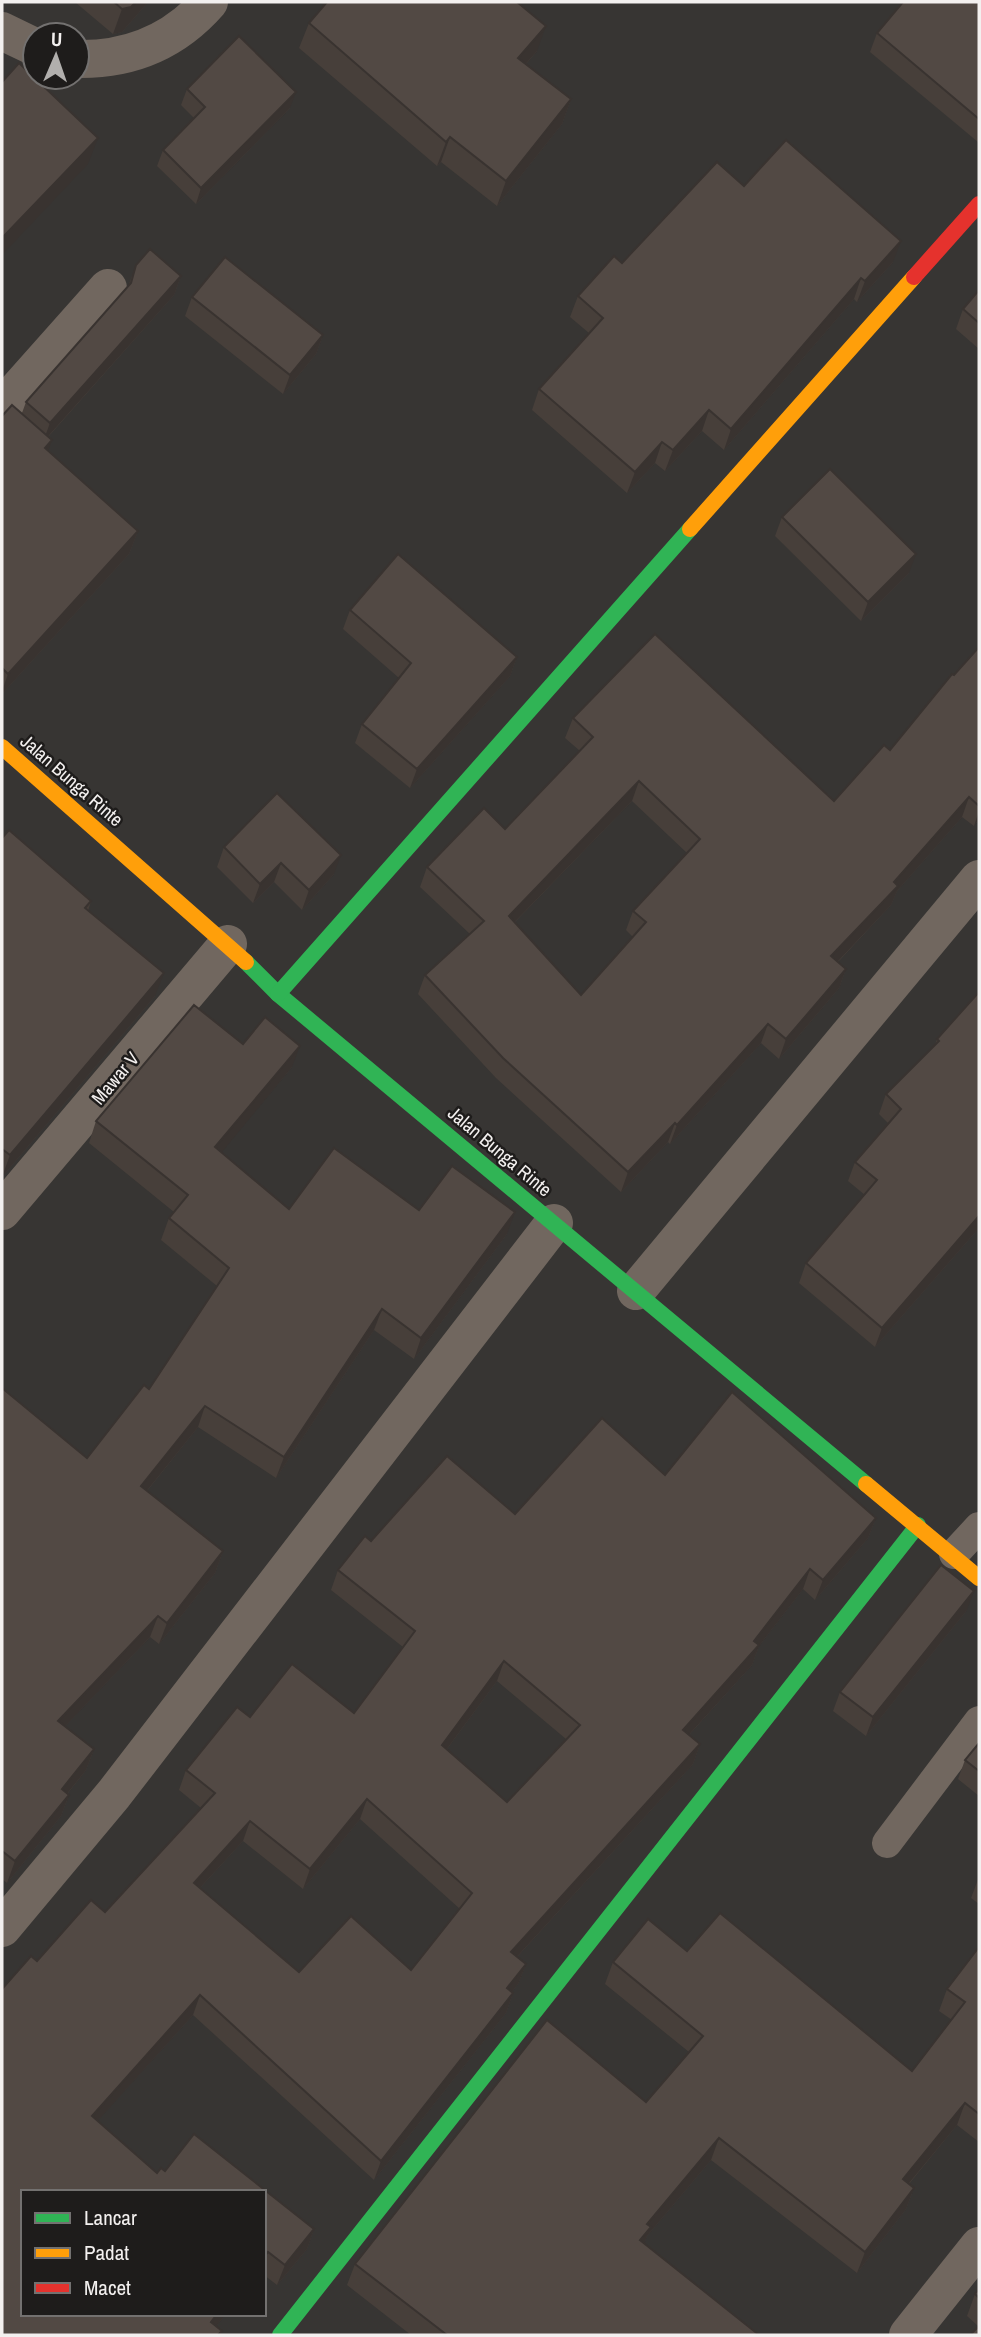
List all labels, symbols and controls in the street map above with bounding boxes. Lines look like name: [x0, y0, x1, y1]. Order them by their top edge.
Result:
north arrow: [21, 21, 91, 91]
text: U: [51, 26, 63, 52]
street label: Jalan Bunga Rinte: [15, 728, 129, 832]
street label: Mawar V: [85, 1046, 145, 1110]
street label: Jalan Bunga Rinte: [443, 1100, 557, 1202]
legend: [21, 2190, 266, 2316]
text: Lancar: [84, 2203, 137, 2232]
text: Padat: [84, 2238, 129, 2267]
text: Macet: [84, 2273, 131, 2302]

